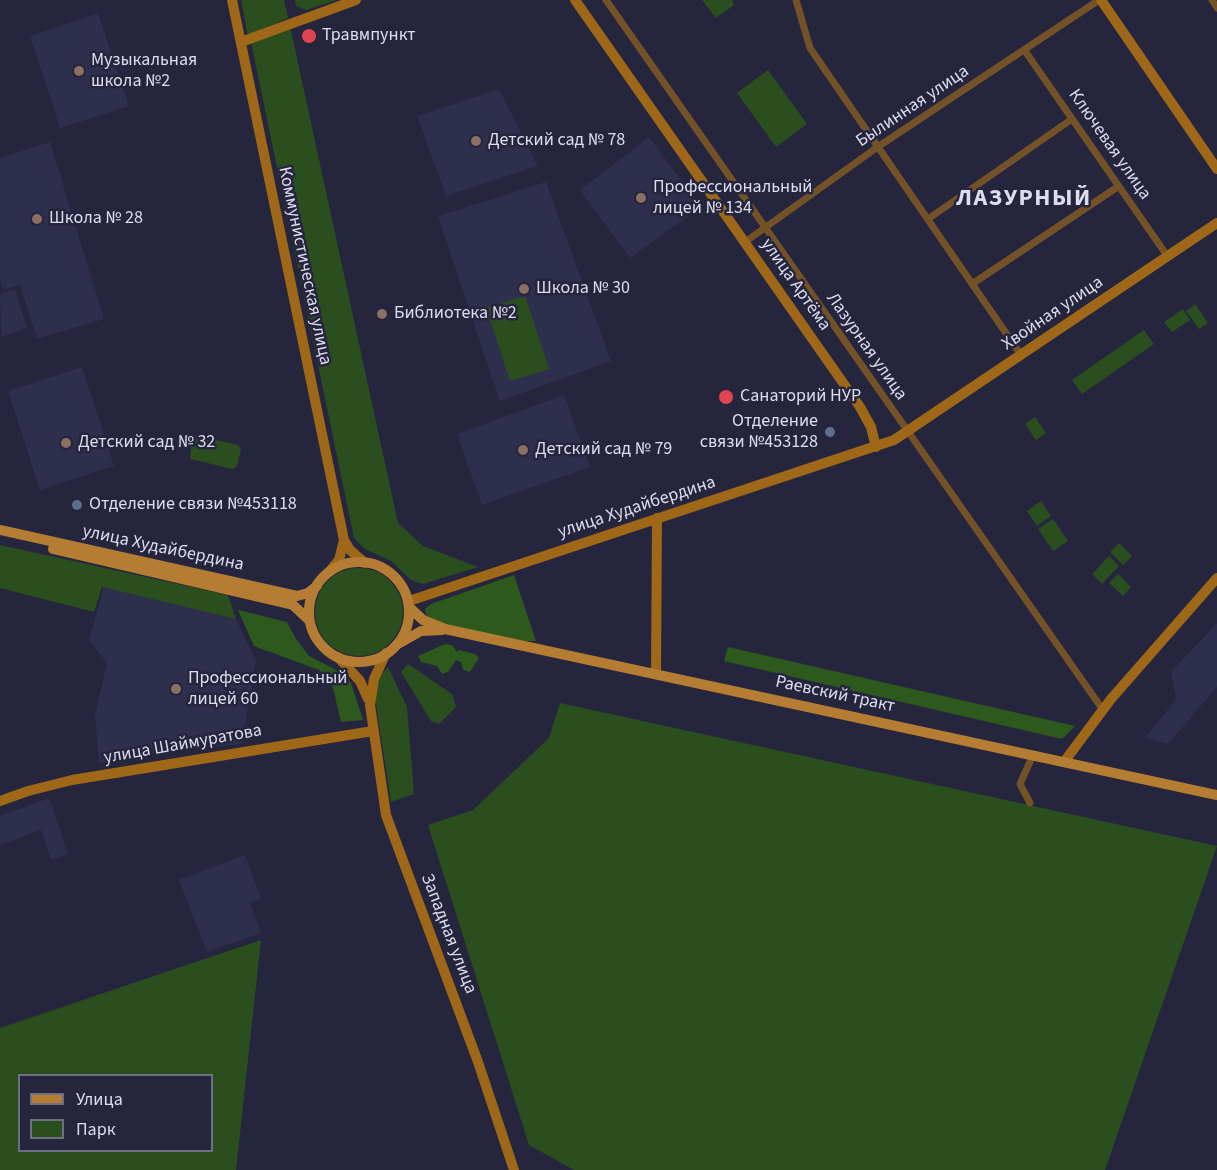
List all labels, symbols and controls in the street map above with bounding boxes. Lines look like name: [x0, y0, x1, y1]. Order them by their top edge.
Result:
place label: Травмпункт: [322, 25, 416, 47]
marker: Травмпункт: [300, 27, 318, 45]
place label: Музыкальная школа №2: [91, 50, 197, 92]
street label: Былинная улица: [852, 61, 974, 153]
marker: Музыкальная школа №2: [72, 64, 86, 78]
street label: Ключевая улица: [1063, 86, 1155, 204]
place label: Детский сад № 78: [488, 130, 625, 152]
marker: Детский сад № 78: [469, 134, 483, 148]
street label: Коммунистическая улица: [272, 165, 336, 367]
place label: Профессиональный лицей № 134: [653, 177, 812, 219]
district label: ЛАЗУРНЫЙ: [956, 186, 1092, 214]
marker: Профессиональный лицей № 134: [634, 191, 648, 205]
place label: Школа № 28: [49, 208, 143, 230]
marker: Школа № 28: [30, 212, 44, 226]
street label: улица Артёма: [755, 235, 835, 335]
street label: Хвойная улица: [998, 272, 1108, 356]
place label: Школа № 30: [536, 278, 630, 300]
marker: Школа № 30: [517, 282, 531, 296]
street label: Лазурная улица: [821, 289, 911, 405]
place label: Библиотека №2: [394, 303, 517, 325]
marker: Библиотека №2: [375, 307, 389, 321]
place label: Санаторий НУР: [740, 386, 861, 408]
marker: Санаторий НУР: [717, 388, 735, 406]
place label: Отделение связи №453128: [700, 411, 818, 454]
marker: Отделение связи №453128: [823, 425, 837, 439]
place label: Детский сад № 32: [78, 432, 215, 454]
marker: Детский сад № 32: [59, 436, 73, 450]
place label: Детский сад № 79: [535, 439, 672, 461]
marker: Детский сад № 79: [516, 443, 530, 457]
street label: улица Худайбердина: [555, 472, 719, 544]
place label: Отделение связи №453118: [89, 494, 297, 516]
marker: Отделение связи №453118: [70, 498, 84, 512]
street label: улица Худайбердина: [80, 521, 246, 577]
place label: Профессиональный лицей 60: [188, 668, 347, 710]
street label: Раевский тракт: [773, 672, 897, 718]
marker: Профессиональный лицей 60: [169, 682, 183, 696]
street label: улица Шаймуратова: [102, 720, 264, 770]
street label: Западная улица: [415, 871, 481, 997]
legend: [18, 1074, 213, 1152]
text: Улица: [76, 1087, 123, 1112]
text: Парк: [76, 1117, 116, 1142]

